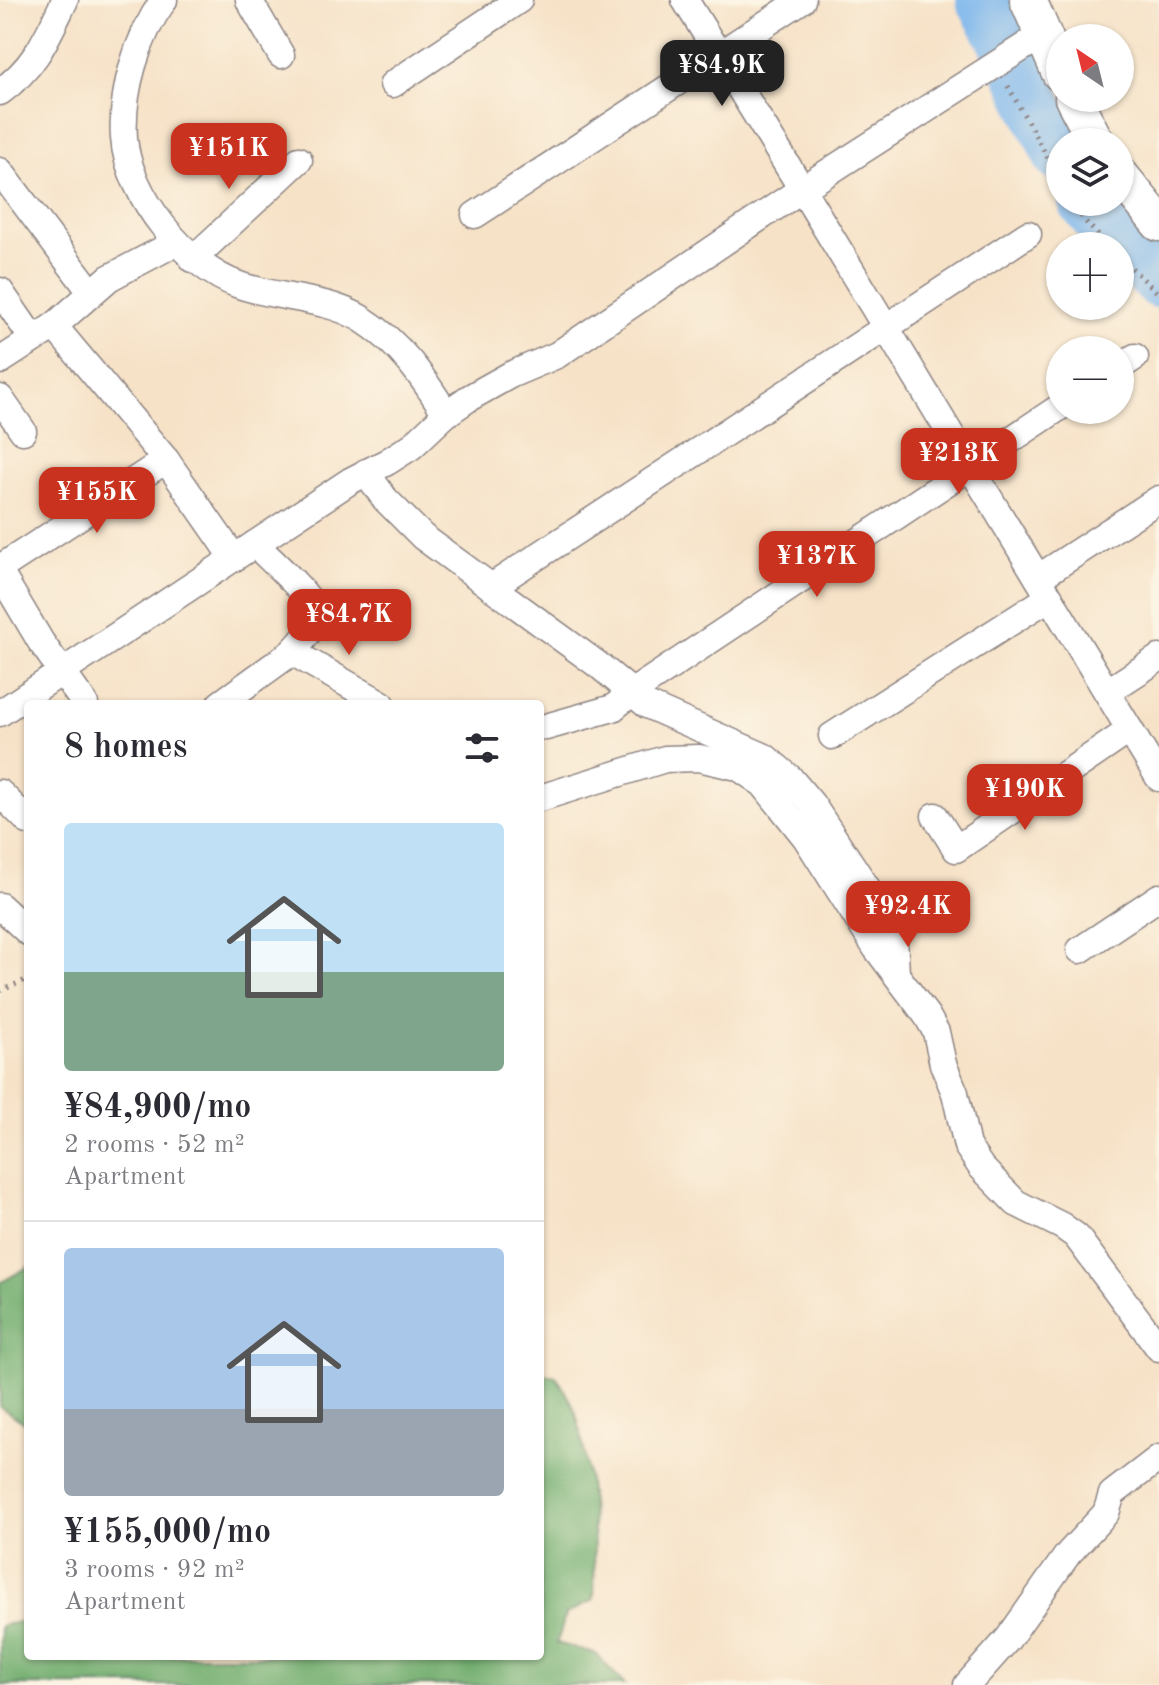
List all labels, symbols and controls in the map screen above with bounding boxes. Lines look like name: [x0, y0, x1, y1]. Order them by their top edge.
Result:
north arrow: [1046, 24, 1134, 112]
map controls: [1046, 24, 1134, 424]
pin: ¥84.9K: [657, 40, 787, 108]
text: ¥84.9K: [678, 53, 766, 79]
pin: ¥151K: [173, 123, 285, 191]
button: layers: [1046, 128, 1134, 216]
text: ¥151K: [189, 136, 269, 162]
button: +: [1046, 232, 1134, 320]
button: −: [1046, 336, 1134, 424]
pin: ¥213K: [903, 428, 1015, 496]
text: ¥213K: [919, 441, 999, 467]
pin: ¥155K: [41, 467, 153, 535]
text: ¥155K: [57, 480, 137, 506]
pin: ¥137K: [761, 531, 873, 599]
text: ¥137K: [777, 544, 857, 570]
pin: ¥84.7K: [284, 589, 414, 657]
text: ¥84.7K: [305, 602, 393, 628]
icon: filters: [460, 726, 504, 770]
text: 8 homes: [64, 731, 187, 765]
pin: ¥190K: [969, 764, 1081, 832]
text: ¥190K: [985, 777, 1065, 803]
icon: home: [212, 875, 356, 1019]
pin: ¥92.4K: [843, 881, 973, 949]
text: ¥92.4K: [864, 894, 952, 920]
text: ¥84,900/mo: [64, 1091, 251, 1125]
text: 2 rooms · 52 m²: [64, 1132, 245, 1158]
text: Apartment: [64, 1164, 186, 1190]
icon: home: [212, 1300, 356, 1444]
text: ¥155,000/mo: [64, 1516, 271, 1550]
text: 3 rooms · 92 m²: [64, 1557, 245, 1583]
text: Apartment: [64, 1589, 186, 1615]

